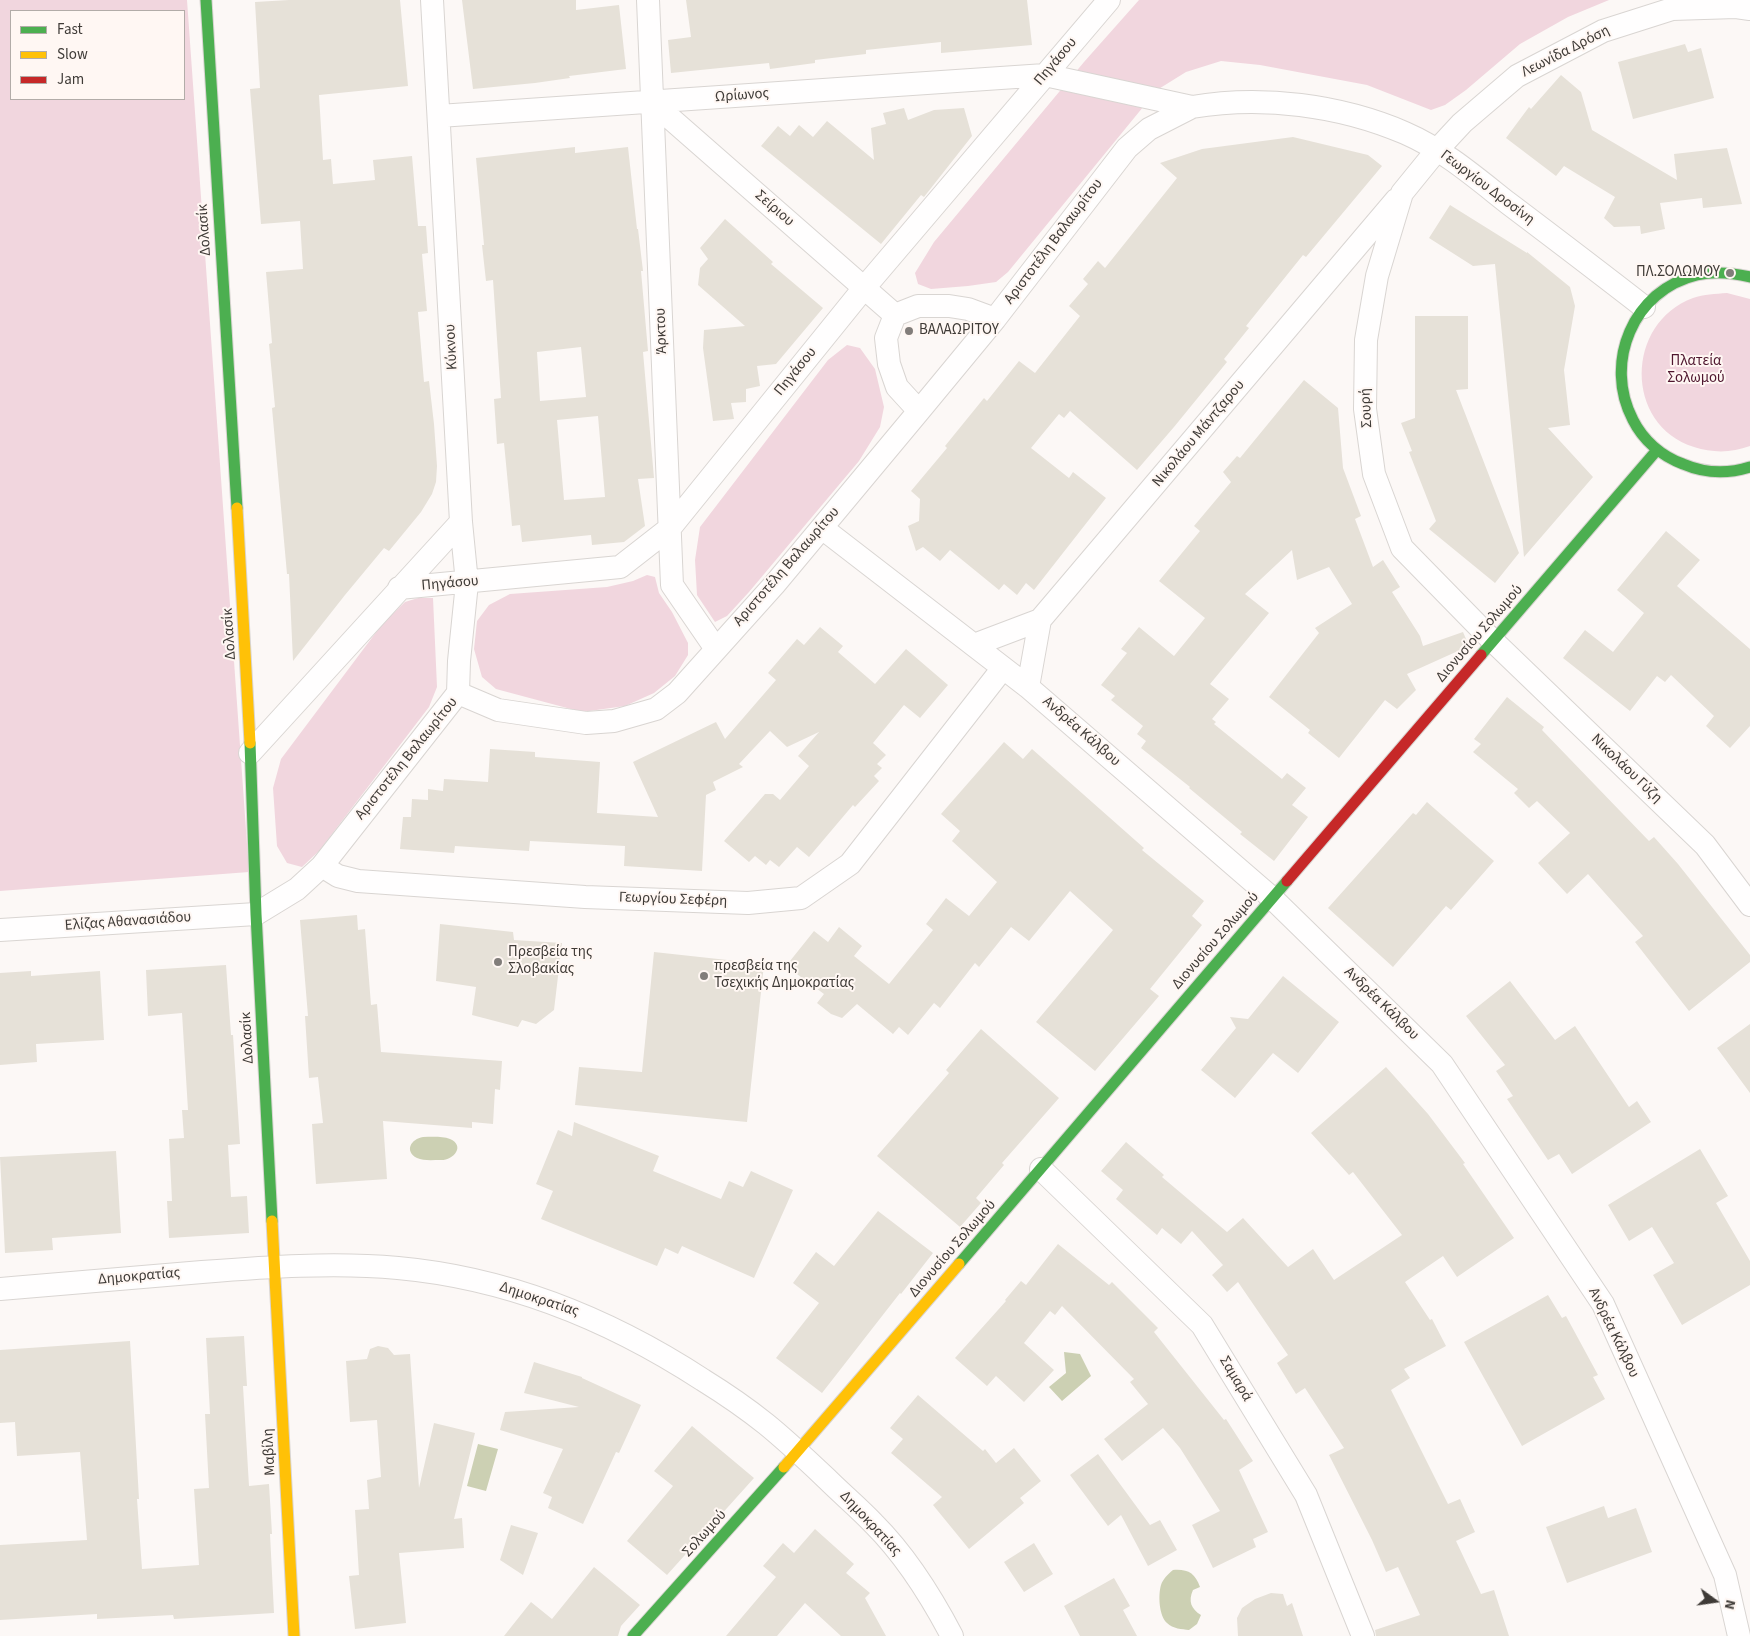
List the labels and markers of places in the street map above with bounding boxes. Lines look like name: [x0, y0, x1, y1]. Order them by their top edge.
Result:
place label: ΠΛ.ΣΟΛΩΜΟΥ: [1636, 264, 1720, 282]
marker: ΠΛ.ΣΟΛΩΜΟΥ: [1724, 267, 1736, 279]
place label: ΒΑΛΑΩΡΙΤΟΥ: [919, 322, 999, 340]
marker: ΒΑΛΑΩΡΙΤΟΥ: [903, 325, 915, 337]
place label: Πρεσβεία της Σλοβακίας: [508, 944, 592, 979]
marker: Πρεσβεία της Σλοβακίας: [492, 956, 504, 968]
place label: πρεσβεία της Τσεχικής Δημοκρατίας: [714, 958, 854, 993]
marker: πρεσβεία της Τσεχικής Δημοκρατίας: [698, 970, 710, 982]

